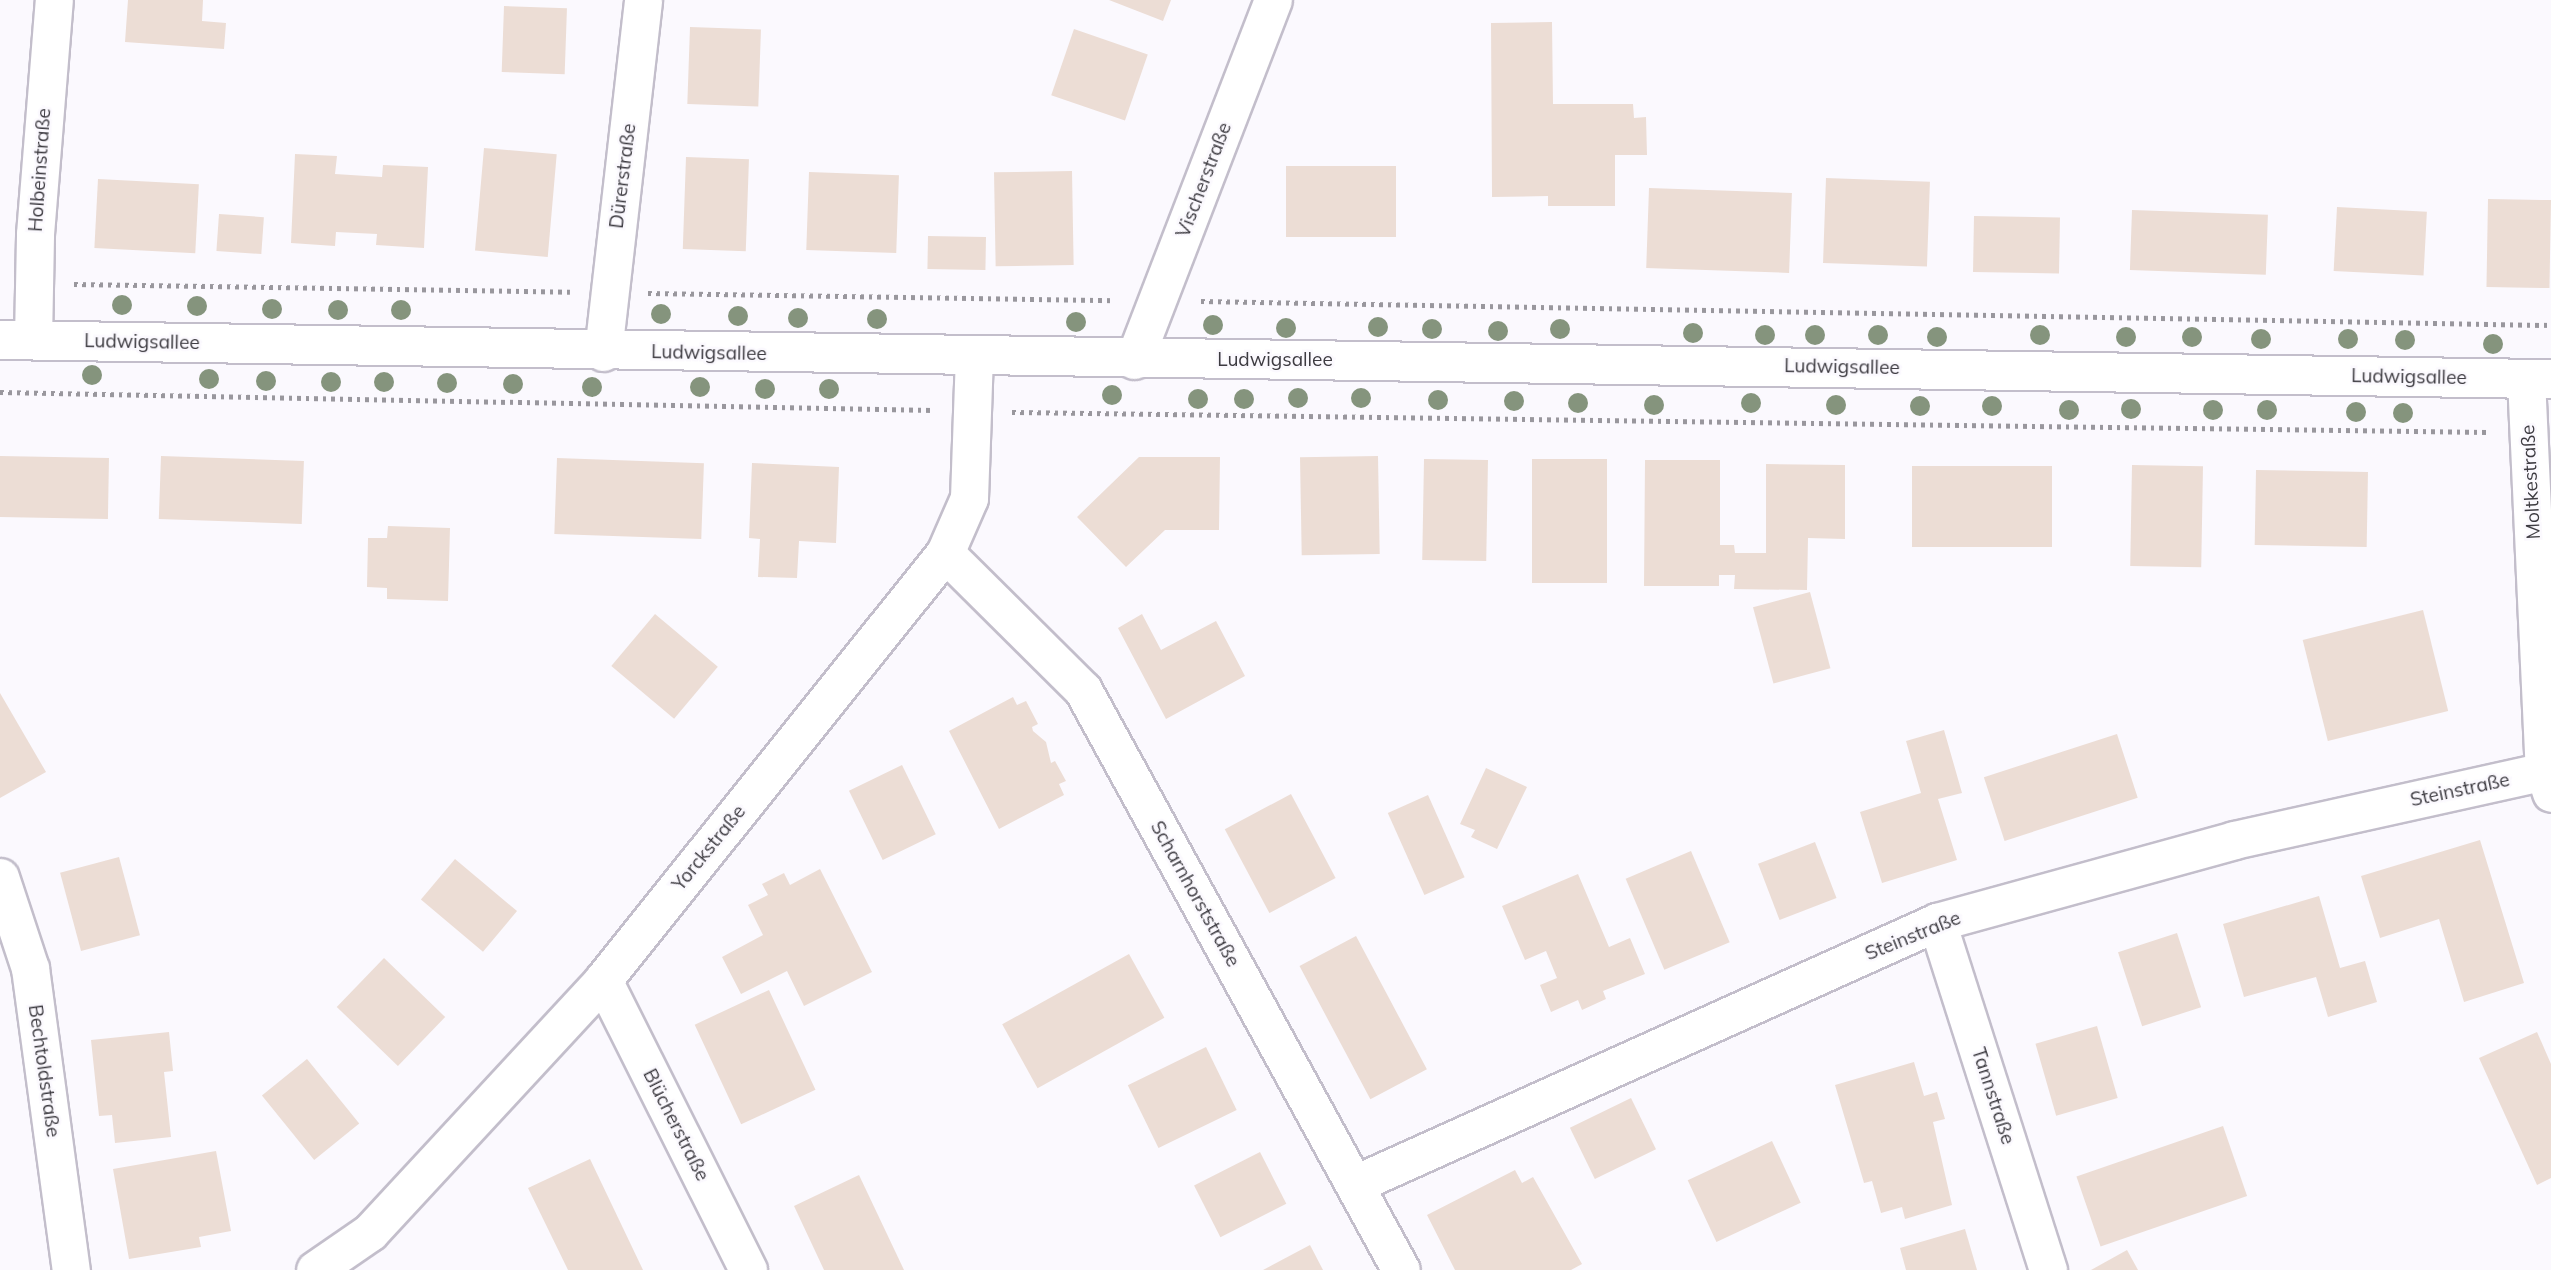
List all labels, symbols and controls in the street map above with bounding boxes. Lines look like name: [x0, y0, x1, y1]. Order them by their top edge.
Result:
street label: Holbeinstraße: [24, 107, 56, 233]
street label: Vischerstraße: [1172, 119, 1236, 241]
street label: Dürerstraße: [605, 122, 641, 230]
street label: Ludwigsallee: [84, 330, 200, 354]
street label: Ludwigsallee: [651, 341, 767, 365]
street label: Ludwigsallee: [1217, 349, 1333, 371]
street label: Ludwigsallee: [1784, 355, 1900, 379]
street label: Ludwigsallee: [2351, 365, 2467, 389]
street label: Moltkestraße: [2517, 424, 2545, 540]
street label: Steinstraße: [2408, 768, 2512, 812]
street label: Yorckstraße: [668, 801, 750, 895]
street label: Scharnhorststraße: [1145, 817, 1245, 971]
street label: Steinstraße: [1862, 907, 1964, 965]
street label: Bechtoldstraße: [23, 1003, 65, 1139]
street label: Tannstraße: [1967, 1045, 2019, 1147]
street label: Blücherstraße: [638, 1065, 714, 1185]

